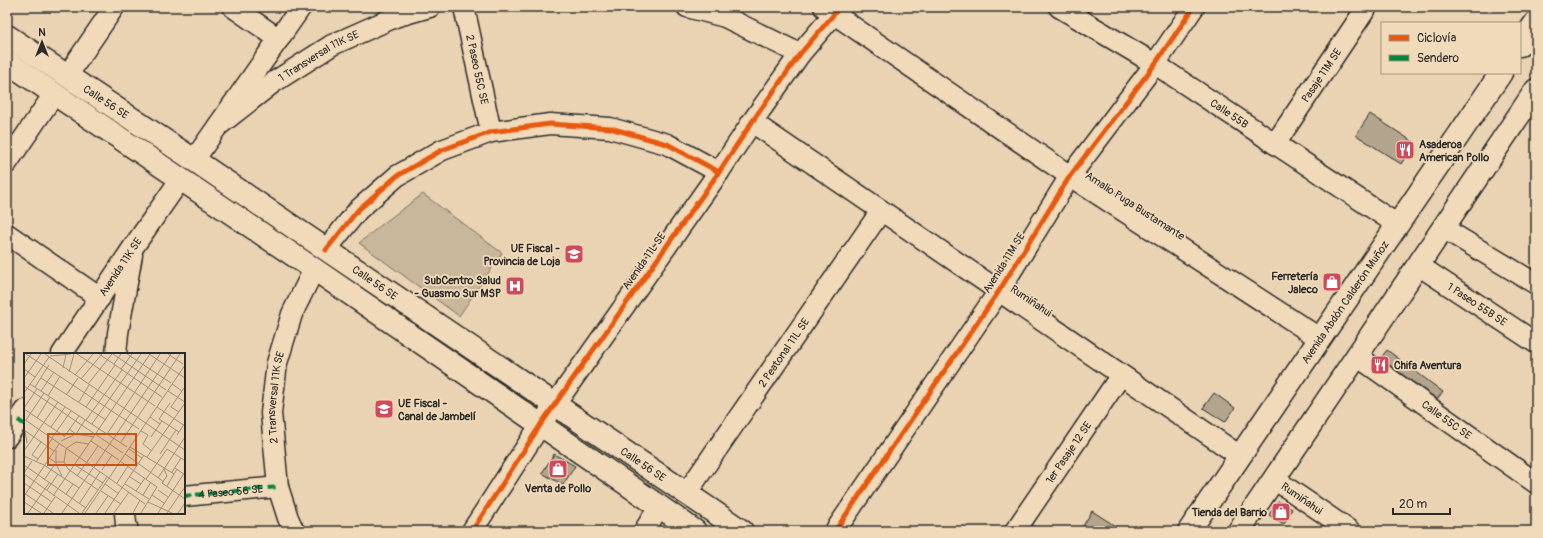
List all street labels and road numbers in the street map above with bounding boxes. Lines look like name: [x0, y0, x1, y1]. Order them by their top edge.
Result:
street label: 1 Transversal 11K SE: [276, 27, 361, 84]
street label: 2 Paseo 55C SE: [464, 33, 491, 106]
street label: Pasaje 11M SE: [1299, 45, 1344, 105]
street label: Calle 56 SE: [81, 82, 132, 122]
street label: Calle 55B: [1208, 96, 1251, 131]
street label: Amalio Puga Bustamante: [1083, 169, 1188, 243]
street label: Avenida 11L SE: [619, 230, 669, 292]
street label: Avenida 11M SE: [980, 230, 1028, 296]
street label: Avenida 11K SE: [96, 235, 145, 298]
street label: Avenida Abdón Calderón Muñoz: [1299, 238, 1392, 366]
street label: Calle 56 SE: [350, 263, 400, 303]
street label: 1 Paseo 55B SE: [1445, 280, 1510, 329]
street label: Rumiñahui: [1008, 282, 1054, 320]
street label: 2 Peatonal 11L SE: [755, 315, 812, 389]
street label: 2 Transversal 11K SE: [264, 349, 287, 444]
street label: Calle 55C SE: [1419, 397, 1474, 442]
street label: 1er Pasaje 12 SE: [1043, 419, 1094, 486]
street label: Calle 56 SE: [618, 444, 669, 484]
street label: Rumiñahui: [1279, 479, 1325, 517]
street label: 4 Paseo 56 SE: [198, 482, 264, 501]

